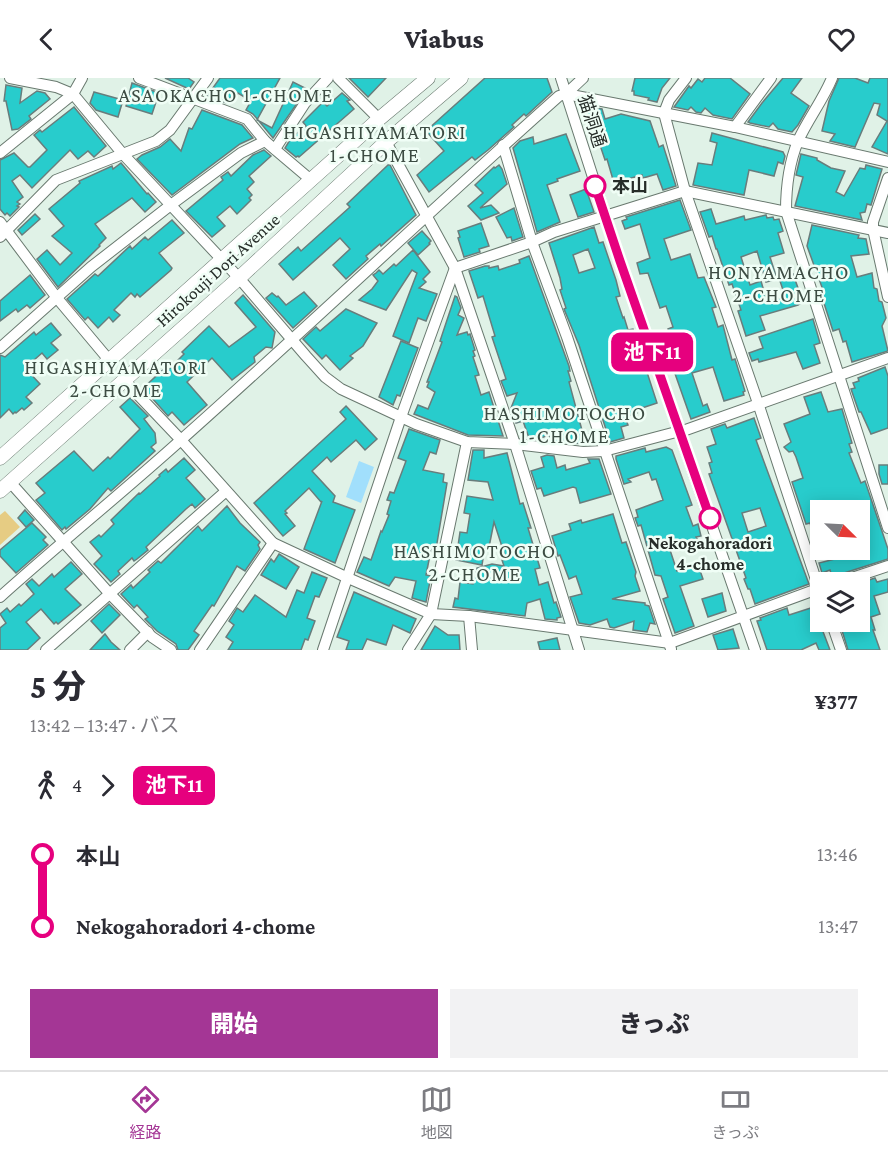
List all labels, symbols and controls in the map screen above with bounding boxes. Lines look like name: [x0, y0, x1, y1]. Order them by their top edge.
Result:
icon: back: [30, 23, 63, 56]
icon: heart: [825, 23, 858, 56]
text: Viabus: [404, 24, 484, 54]
district label: ASAOKACHO 1-CHOME: [118, 84, 334, 106]
street label: 猫洞通: [574, 92, 610, 150]
district label: HIGASHIYAMATORI 1-CHOME: [283, 121, 467, 166]
marker: 本山: [584, 175, 606, 197]
place label: 本山: [612, 176, 648, 196]
street label: Hirokouji Dori Avenue: [152, 209, 285, 331]
district label: HONYAMACHO 2-CHOME: [708, 261, 850, 306]
line badge: 池下11: [610, 332, 694, 372]
text: 池下11: [623, 340, 681, 364]
district label: HIGASHIYAMATORI 2-CHOME: [24, 356, 208, 401]
district label: HASHIMOTOCHO 1-CHOME: [483, 402, 647, 447]
north arrow: [810, 500, 870, 560]
map controls: [810, 500, 870, 632]
marker: Nekogahoradori 4-chome: [699, 507, 721, 529]
place label: Nekogahoradori 4-chome: [648, 533, 773, 574]
district label: HASHIMOTOCHO 2-CHOME: [393, 540, 557, 585]
button: layers: [810, 572, 870, 632]
text: 5 分: [30, 668, 86, 705]
text: ¥377: [815, 689, 858, 714]
text: 13:42 – 13:47 · バス: [30, 714, 179, 736]
icon: walk: [30, 769, 63, 802]
icon: forward: [91, 769, 124, 802]
text: 池下11: [145, 773, 203, 797]
text: 4: [72, 774, 82, 796]
text: 13:46: [817, 843, 858, 865]
text: 本山: [76, 844, 120, 869]
text: Nekogahoradori 4-chome: [76, 914, 315, 939]
text: 13:47: [818, 915, 858, 937]
button: 開始: [30, 989, 438, 1058]
button: きっぷ: [450, 989, 858, 1058]
tab: 経路: [129, 1083, 162, 1143]
tab: 地図: [420, 1083, 453, 1143]
tab: きっぷ: [712, 1083, 759, 1143]

